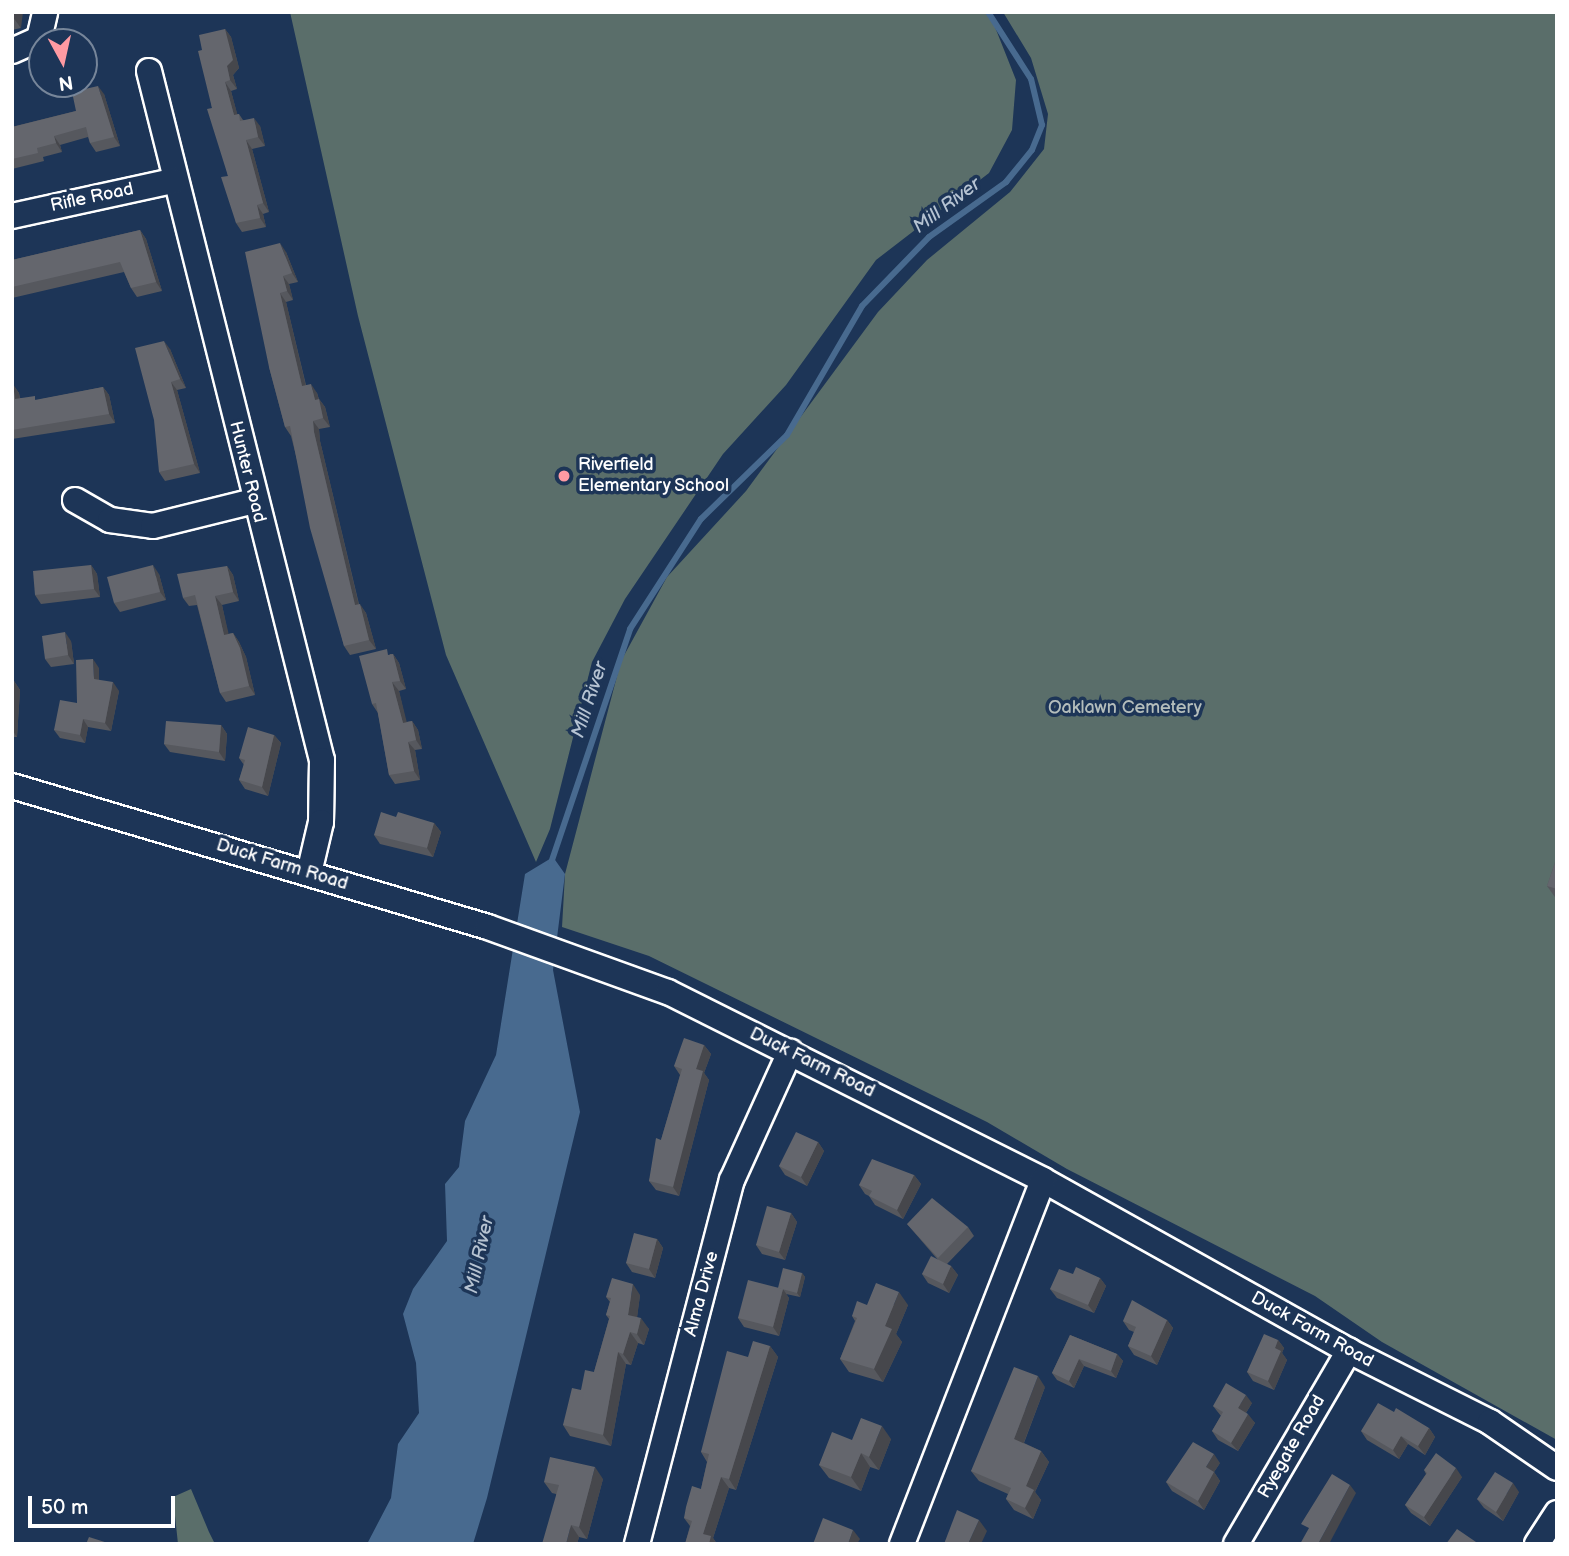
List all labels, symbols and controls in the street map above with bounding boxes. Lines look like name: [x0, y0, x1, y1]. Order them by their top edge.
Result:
north arrow: [28, 28, 98, 98]
text: N: [57, 70, 74, 95]
water label: Mill River: [909, 173, 985, 239]
street label: Rifle Road: [48, 179, 136, 217]
street label: Hunter Road: [224, 419, 270, 525]
place label: Riverfield Elementary School: [578, 455, 731, 498]
marker: Riverfield Elementary School: [556, 468, 572, 484]
water label: Mill River: [567, 659, 613, 741]
park label: Oaklawn Cemetery: [1048, 697, 1202, 719]
street label: Duck Farm Road: [214, 835, 350, 895]
street label: Duck Farm Road: [746, 1023, 878, 1103]
water label: Mill River: [461, 1214, 499, 1296]
street label: Alma Drive: [680, 1249, 724, 1339]
street label: Duck Farm Road: [1247, 1287, 1377, 1373]
street label: Ryegate Road: [1254, 1392, 1330, 1502]
scale bar: [32, 1482, 178, 1526]
text: 50 m: [41, 1495, 88, 1520]

